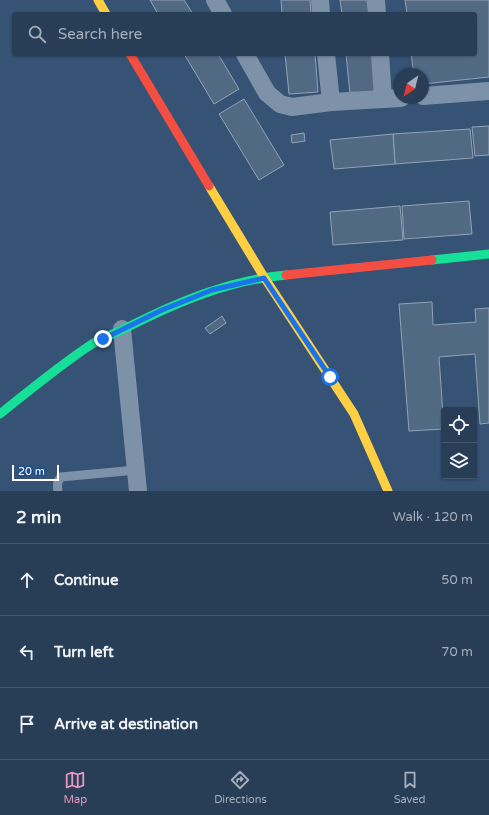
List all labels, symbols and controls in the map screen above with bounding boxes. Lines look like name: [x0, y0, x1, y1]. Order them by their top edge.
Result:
search box: [12, 12, 477, 56]
icon: search: [26, 23, 48, 45]
text: Search here: [58, 25, 142, 43]
north arrow: [393, 68, 429, 104]
route end: [94, 330, 112, 348]
route start: [321, 368, 339, 386]
map controls: [441, 407, 477, 479]
button: locate: [441, 407, 477, 443]
button: layers: [441, 443, 477, 479]
scale bar: [12, 463, 59, 482]
text: 20 m: [18, 465, 45, 478]
text: 2 min: [16, 507, 61, 528]
text: Walk · 120 m: [393, 509, 473, 525]
icon: ahead: [16, 569, 38, 591]
text: Continue: [54, 571, 118, 589]
text: 50 m: [441, 572, 473, 588]
icon: left: [16, 641, 38, 663]
text: Turn left: [54, 643, 114, 661]
text: 70 m: [441, 644, 473, 660]
icon: arrive: [16, 713, 38, 735]
text: Arrive at destination: [54, 715, 198, 733]
tab: Map: [63, 769, 87, 806]
tab: Directions: [214, 769, 267, 806]
tab: Saved: [394, 769, 426, 806]

